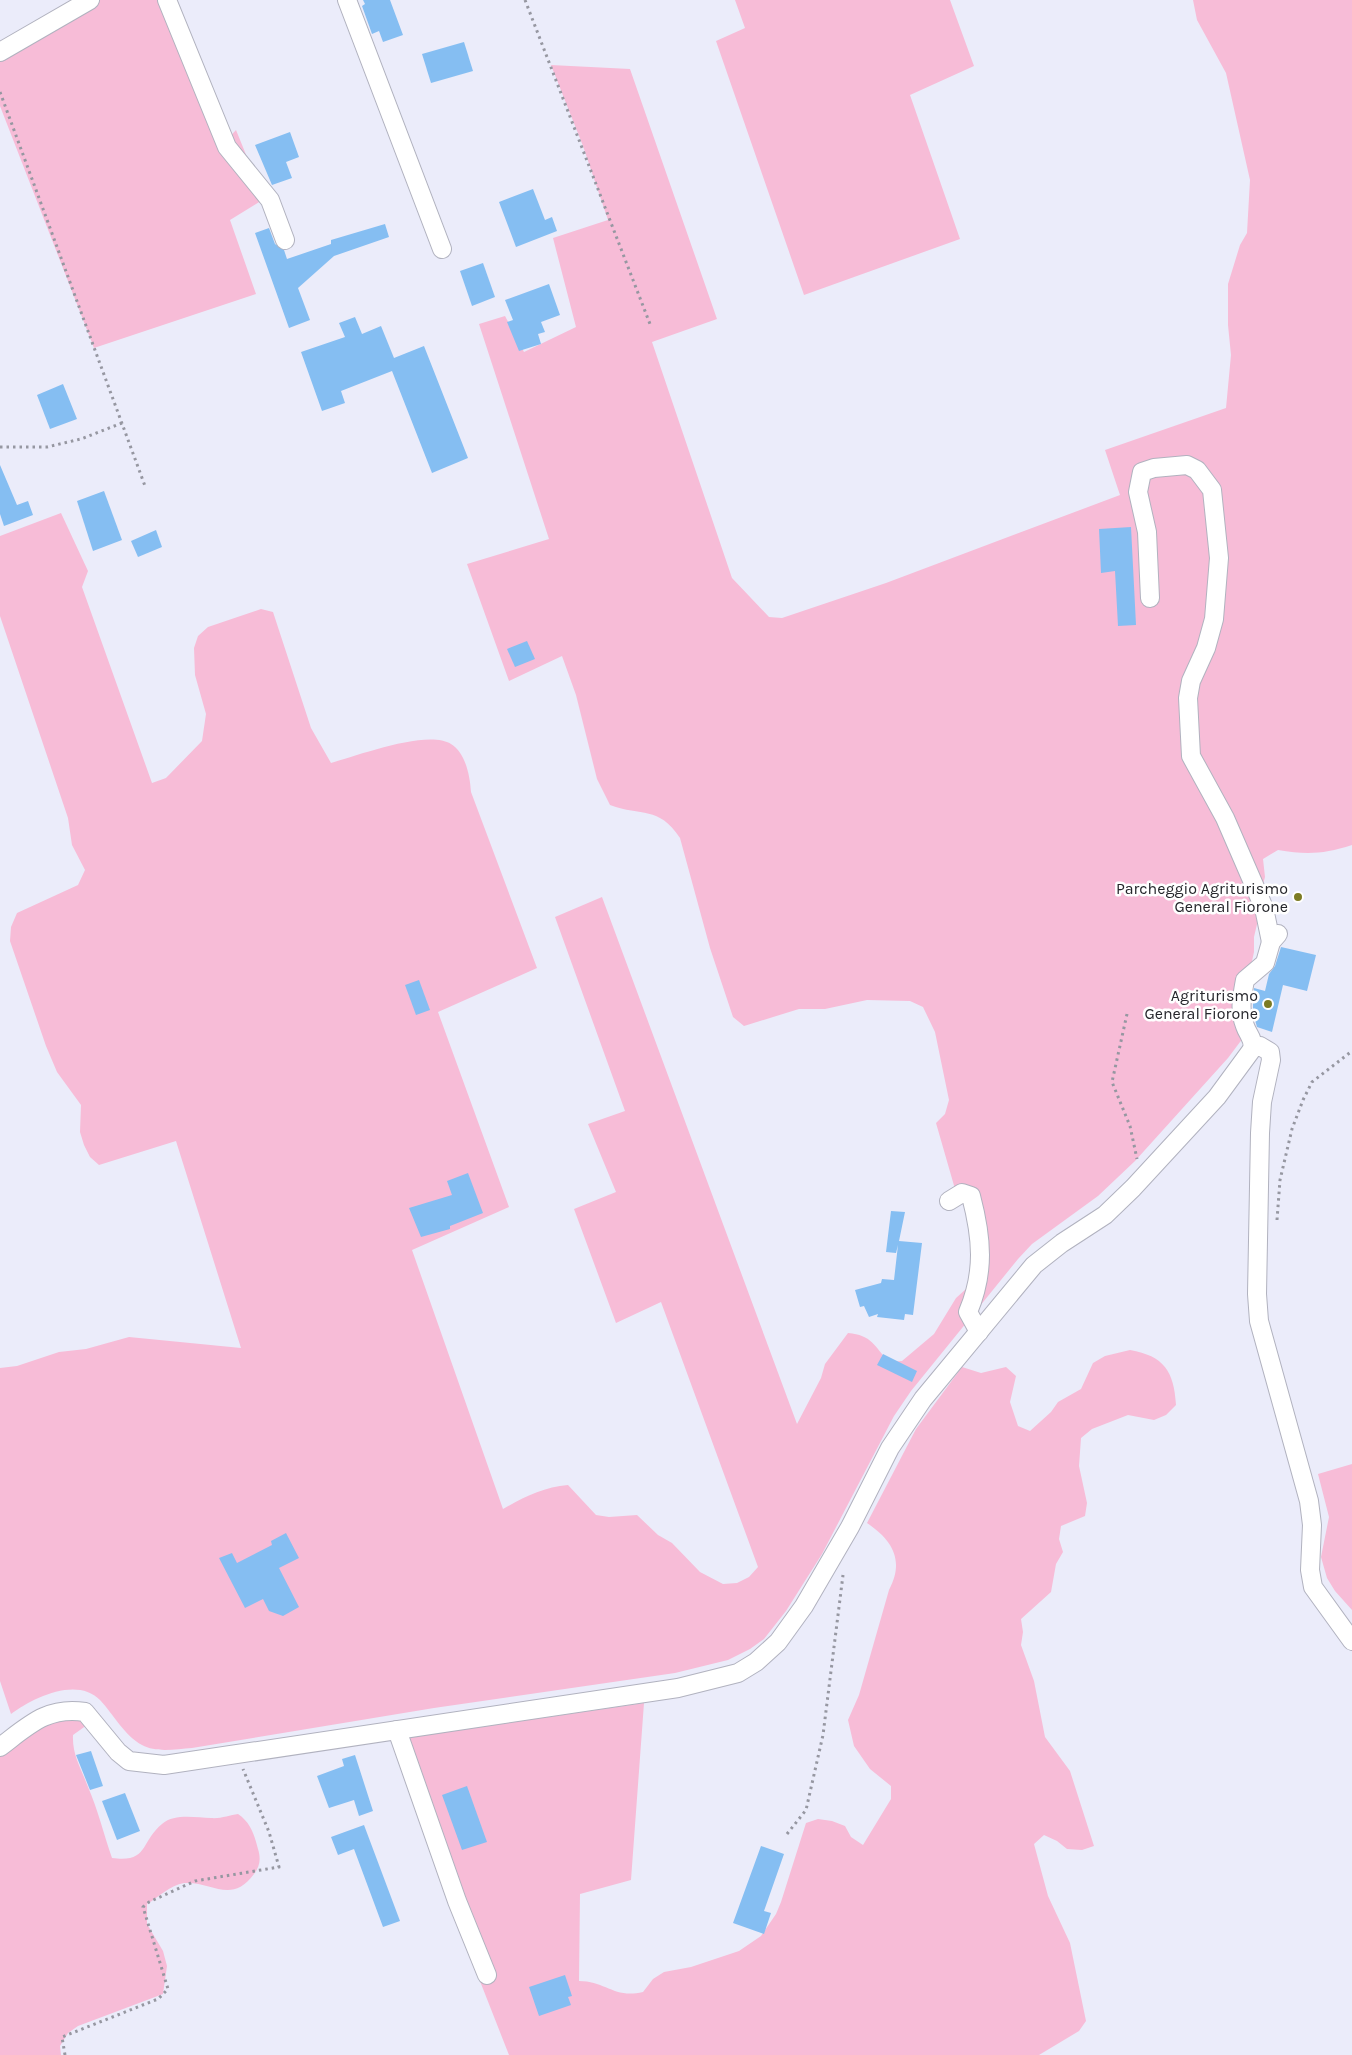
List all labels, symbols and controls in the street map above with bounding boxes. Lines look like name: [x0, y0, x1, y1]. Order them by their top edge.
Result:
place label: Parcheggio Agriturismo General Fiorone: [1116, 879, 1288, 916]
marker: Parcheggio Agriturismo General Fiorone: [1292, 891, 1304, 903]
place label: Agriturismo General Fiorone: [1144, 986, 1258, 1023]
marker: Agriturismo General Fiorone: [1262, 998, 1274, 1010]

